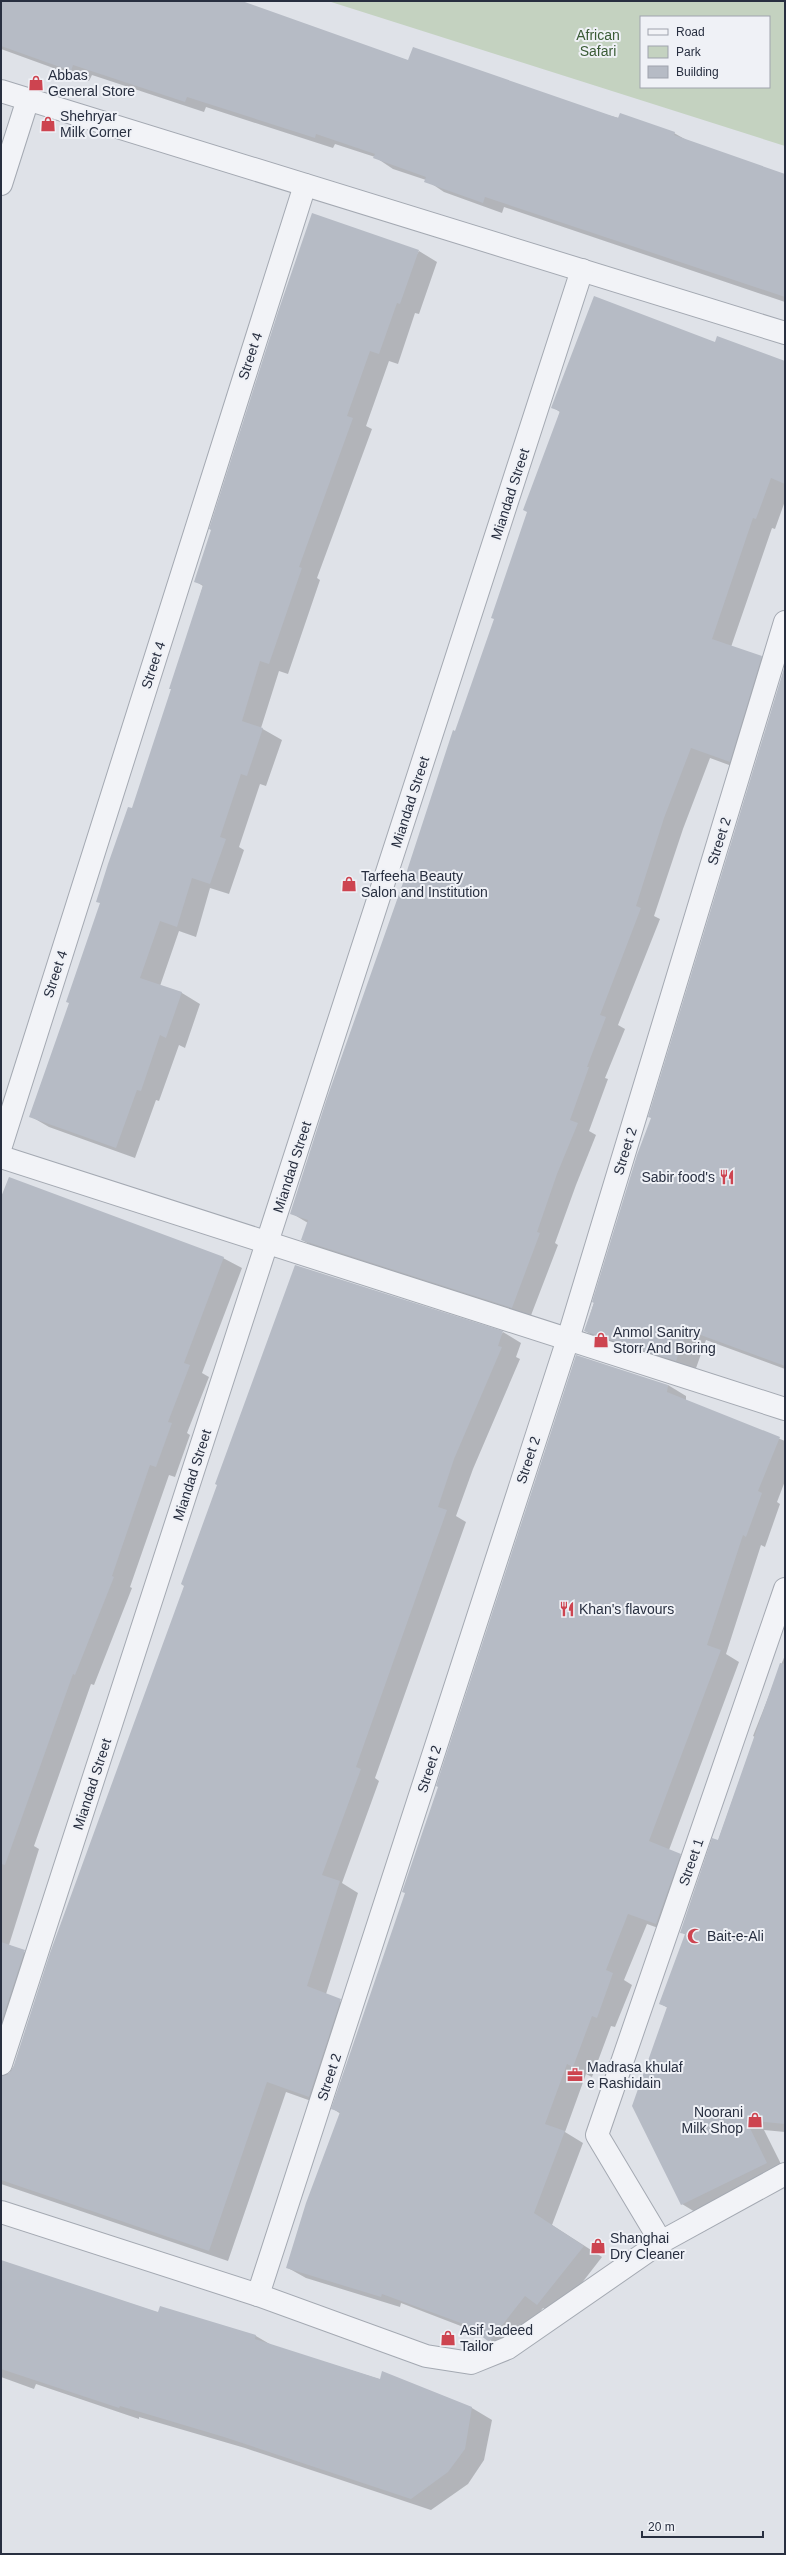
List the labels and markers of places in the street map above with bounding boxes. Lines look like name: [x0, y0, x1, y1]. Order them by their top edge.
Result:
place label: Abbas General Store: [48, 67, 135, 99]
shop icon: Abbas General Store: [27, 74, 45, 92]
place label: Shehryar Milk Corner: [60, 108, 132, 140]
shop icon: Shehryar Milk Corner: [39, 115, 57, 133]
place label: Tarfeeha Beauty Salon and Institution: [361, 868, 488, 900]
shop icon: Tarfeeha Beauty Salon and Institution: [340, 875, 358, 893]
restaurant icon: Sabir food's: [718, 1168, 736, 1186]
place label: Sabir food's: [642, 1169, 715, 1185]
place label: Anmol Sanitry Storr And Boring: [613, 1324, 716, 1356]
shop icon: Anmol Sanitry Storr And Boring: [592, 1331, 610, 1349]
restaurant icon: Khan's flavours: [558, 1600, 576, 1618]
place label: Khan's flavours: [579, 1601, 674, 1617]
mosque icon: Bait-e-Ali: [686, 1927, 704, 1945]
place label: Bait-e-Ali: [707, 1928, 764, 1944]
place label: Madrasa khulaf e Rashidain: [587, 2059, 683, 2091]
office icon: Madrasa khulaf e Rashidain: [566, 2066, 584, 2084]
place label: Noorani Milk Shop: [682, 2104, 743, 2136]
shop icon: Noorani Milk Shop: [746, 2111, 764, 2129]
place label: Shanghai Dry Cleaner: [610, 2230, 685, 2262]
shop icon: Shanghai Dry Cleaner: [589, 2237, 607, 2255]
place label: Asif Jadeed Tailor: [460, 2322, 533, 2354]
shop icon: Asif Jadeed Tailor: [439, 2329, 457, 2347]

